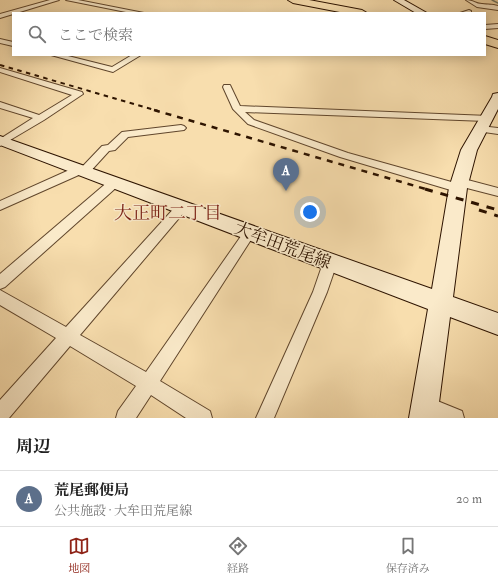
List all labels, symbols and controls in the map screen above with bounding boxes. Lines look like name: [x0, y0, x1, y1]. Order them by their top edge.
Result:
search box: [12, 12, 486, 56]
icon: search: [26, 23, 48, 45]
text: ここで検索: [58, 26, 133, 45]
pin: A: [273, 158, 299, 191]
district label: 大正町二丁目: [114, 202, 222, 225]
your location: [300, 202, 320, 222]
street label: 大牟田荒尾線: [231, 217, 334, 274]
text: 周辺: [16, 436, 50, 457]
text: 荒尾郵便局: [54, 481, 129, 500]
text: A: [25, 491, 33, 507]
text: 20 m: [456, 491, 482, 507]
text: 公共施設 · 大牟田荒尾線: [54, 503, 192, 519]
tab: 地図: [68, 535, 90, 575]
tab: 経路: [227, 535, 249, 575]
tab: 保存済み: [386, 535, 430, 575]

